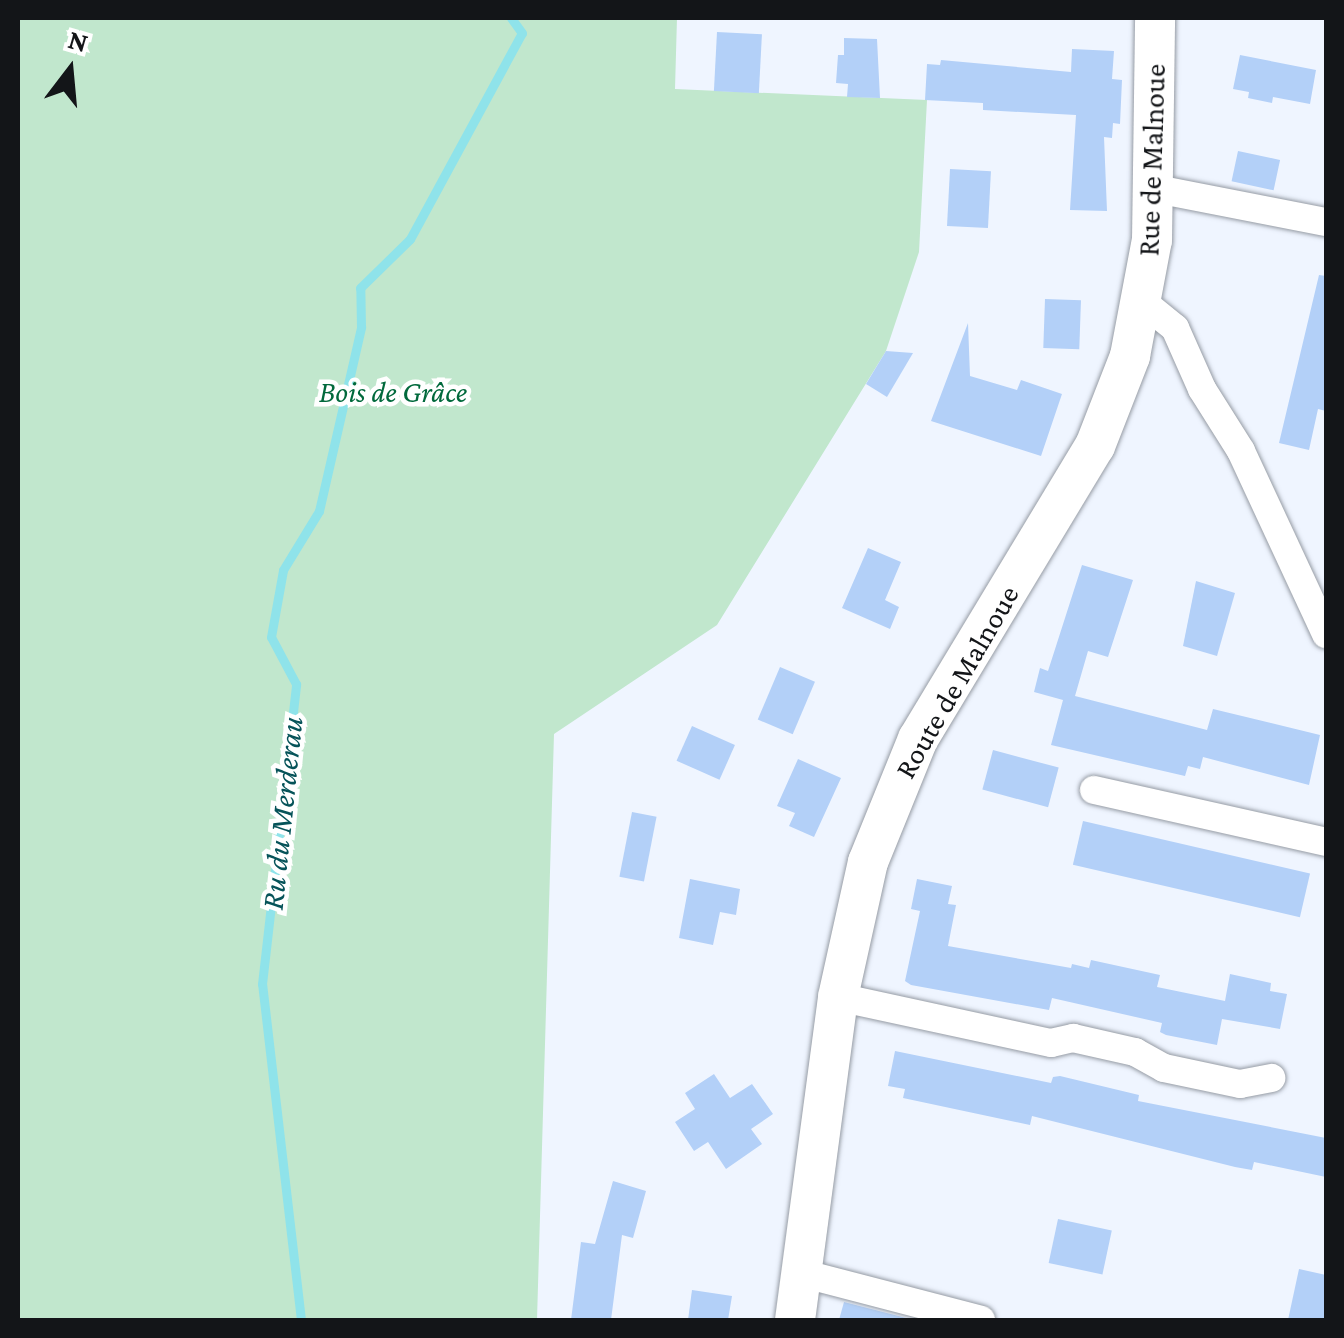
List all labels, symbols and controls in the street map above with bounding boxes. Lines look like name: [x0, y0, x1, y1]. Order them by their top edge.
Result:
north arrow: [20, 20, 120, 120]
text: N: [65, 23, 92, 58]
street label: Rue de Malnoue: [1131, 63, 1173, 257]
park label: Bois de Grâce: [319, 374, 467, 410]
street label: Route de Malnoue: [887, 579, 1027, 785]
water label: Ru du Merderau: [253, 714, 311, 912]

